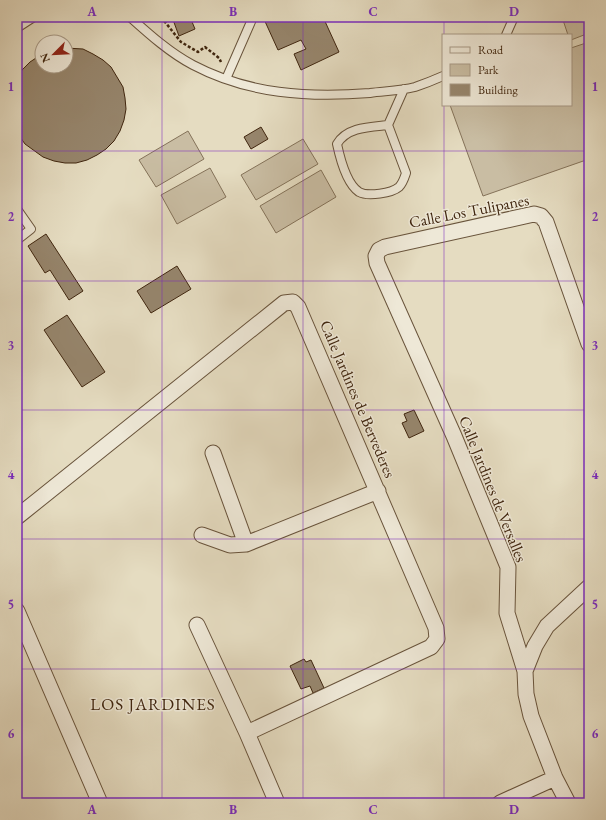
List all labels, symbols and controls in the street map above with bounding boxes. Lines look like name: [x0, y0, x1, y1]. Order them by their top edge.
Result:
text: A: [86, 3, 97, 20]
text: B: [229, 3, 237, 20]
text: C: [368, 3, 378, 20]
text: D: [509, 3, 519, 20]
north arrow: [34, 34, 74, 74]
legend: [442, 34, 572, 106]
text: Road: [478, 42, 504, 58]
text: N: [37, 51, 53, 65]
text: Park: [478, 62, 499, 78]
text: 1: [8, 78, 15, 95]
text: 1: [592, 78, 599, 95]
text: Building: [478, 82, 519, 98]
street label: Calle Los Tulipanes: [407, 189, 531, 233]
text: 2: [8, 208, 15, 225]
text: 2: [592, 208, 599, 225]
street label: Calle Jardines de Bervederes: [315, 317, 401, 481]
text: 3: [8, 337, 15, 354]
text: 3: [592, 337, 599, 354]
street label: Calle Jardines de Versalles: [454, 413, 532, 565]
text: 4: [8, 466, 15, 483]
text: 4: [592, 466, 599, 483]
text: 5: [8, 596, 14, 613]
text: 5: [592, 596, 598, 613]
district label: LOS JARDINES: [90, 693, 216, 715]
text: 6: [8, 725, 15, 742]
text: 6: [592, 725, 599, 742]
text: A: [86, 801, 97, 818]
text: B: [229, 801, 237, 818]
text: C: [368, 801, 378, 818]
text: D: [509, 801, 519, 818]

